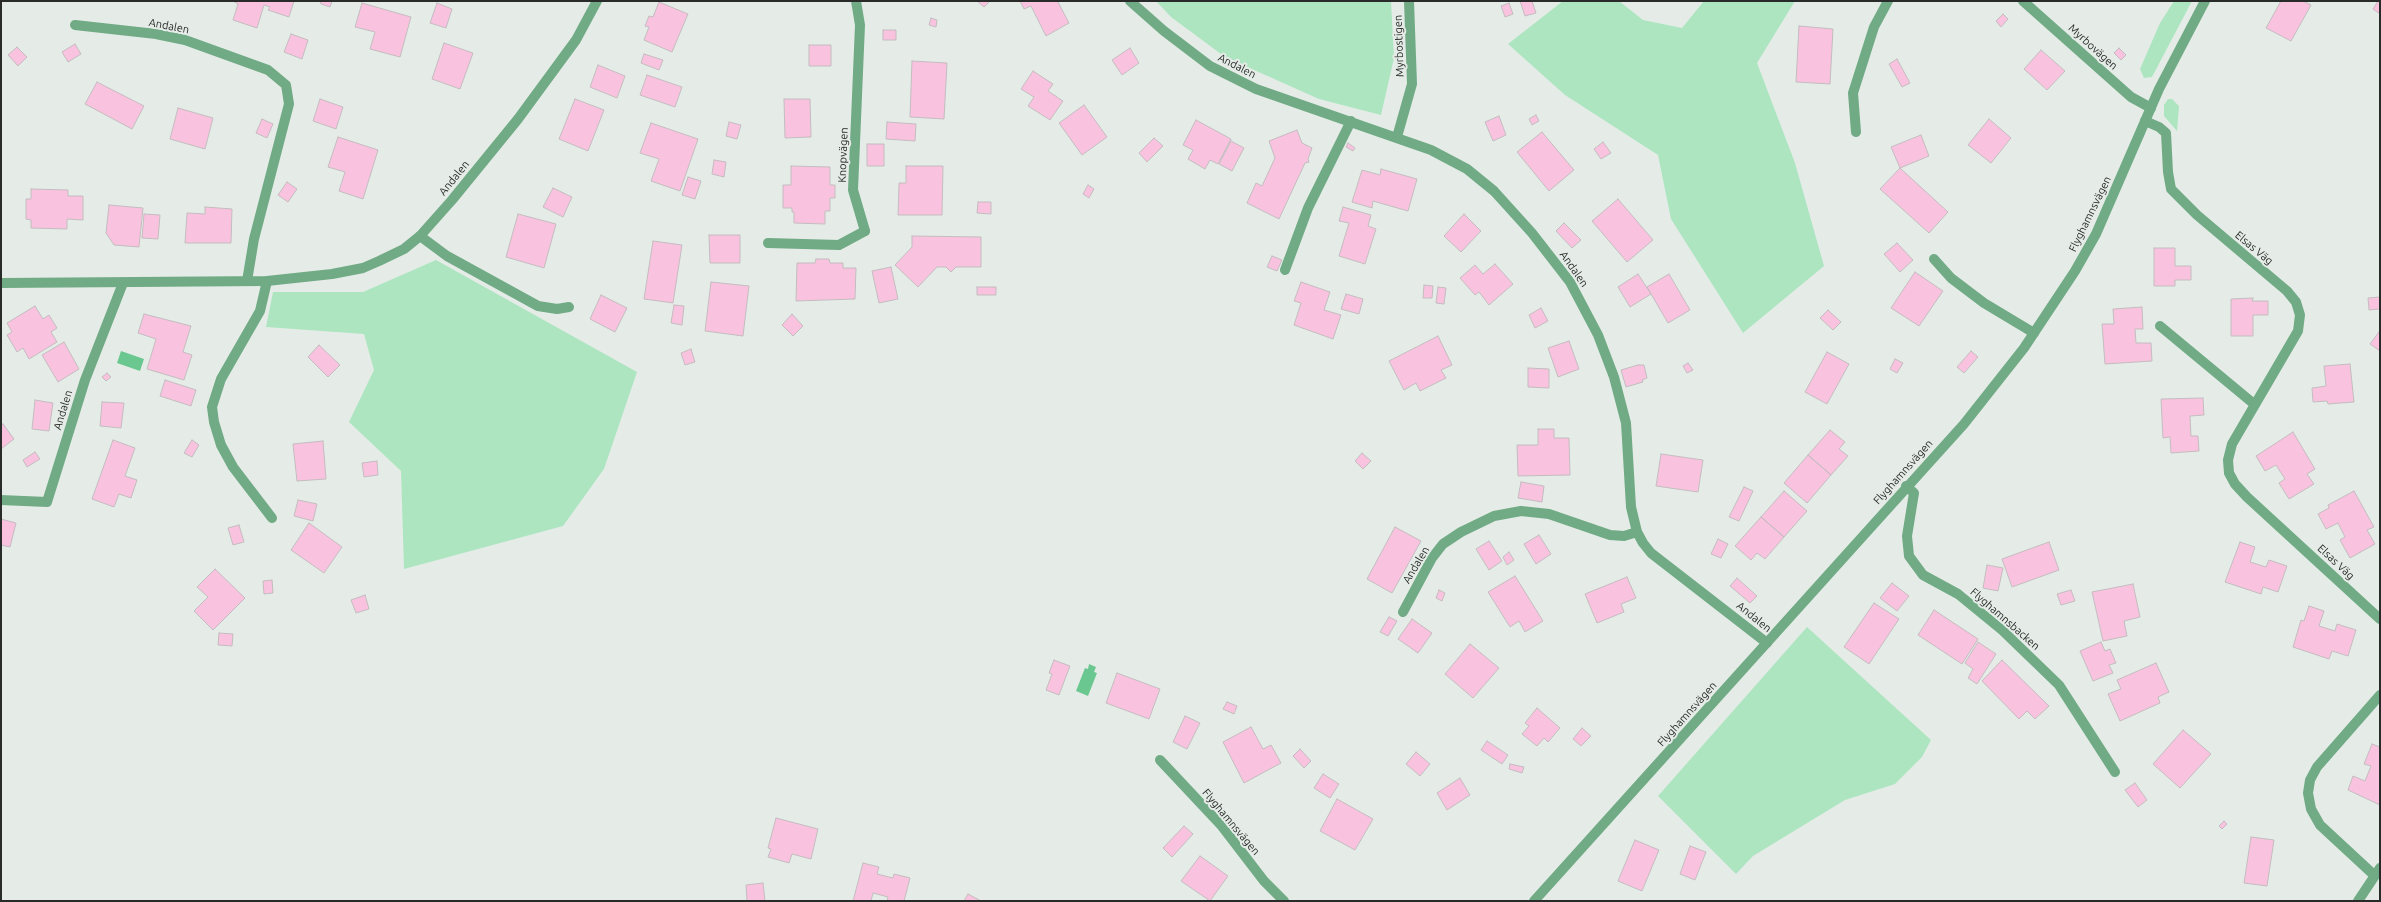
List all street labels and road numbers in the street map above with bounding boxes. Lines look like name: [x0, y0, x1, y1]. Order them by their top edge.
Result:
street label: Myrbostigen: [1391, 15, 1407, 77]
street label: Andalen: [148, 16, 190, 36]
street label: Myrbovägen: [2066, 21, 2120, 73]
street label: Andalen: [1216, 51, 1258, 81]
street label: Knopvägen: [835, 127, 851, 183]
street label: Andalen: [436, 158, 472, 198]
street label: Flyghamnsvägen: [2066, 174, 2114, 254]
street label: Elsas Väg: [2232, 228, 2276, 268]
street label: Andalen: [1557, 249, 1591, 289]
street label: Andalen: [51, 389, 75, 431]
street label: Flyghamnsvägen: [1871, 437, 1935, 507]
street label: Elsas Väg: [2315, 542, 2357, 582]
street label: Andalen: [1400, 544, 1432, 586]
street label: Flyghamnsbacken: [1968, 585, 2042, 653]
street label: Andalen: [1734, 599, 1774, 635]
street label: Flyghamnsvägen: [1655, 679, 1719, 749]
street label: Flyghamnsvägen: [1199, 786, 1263, 858]

